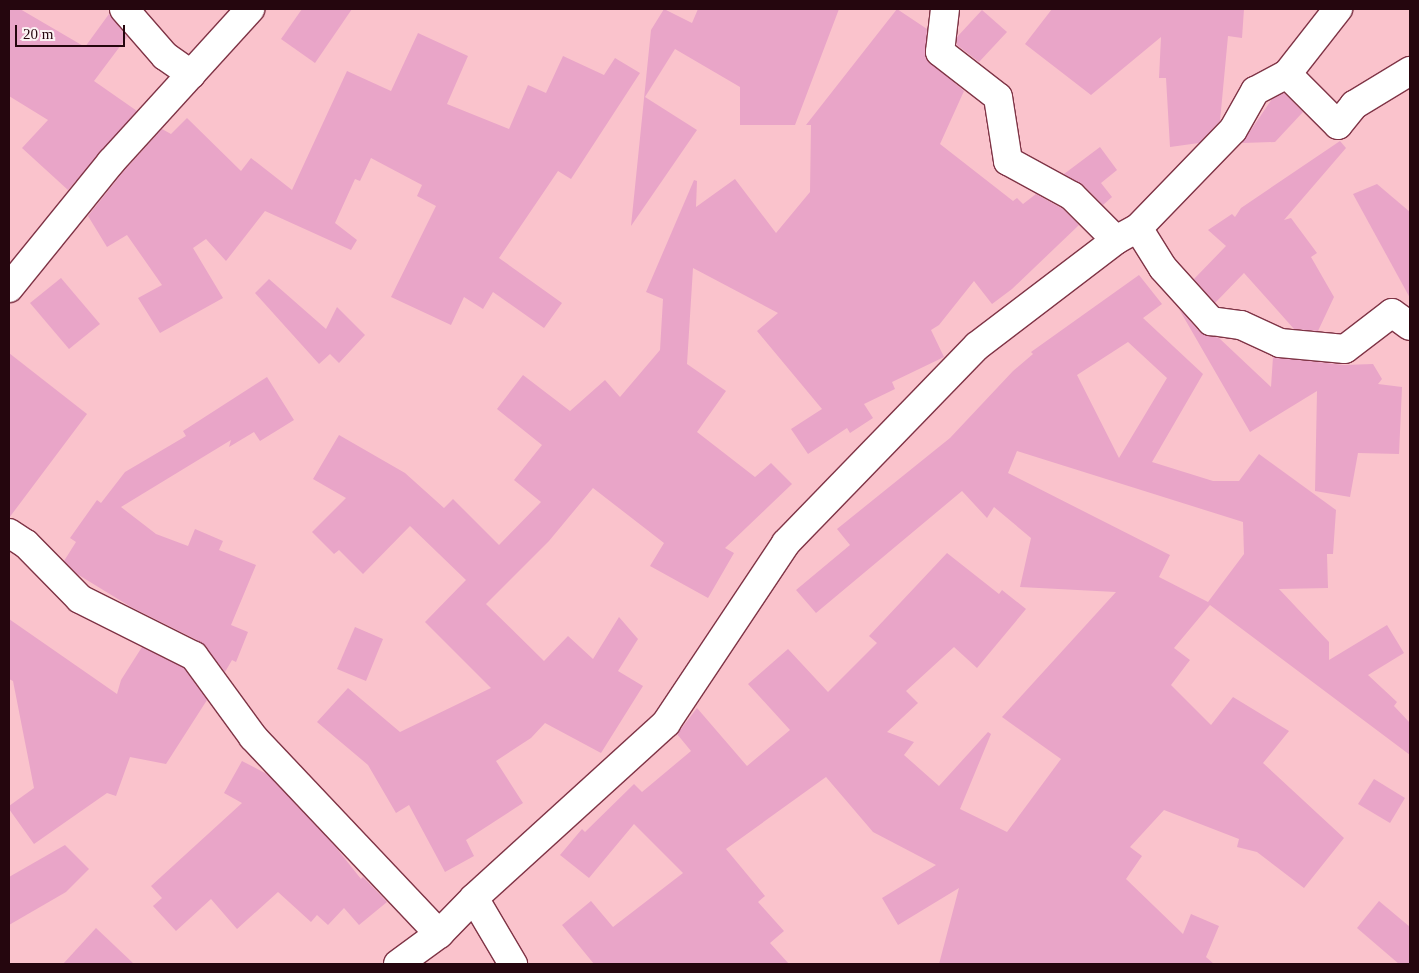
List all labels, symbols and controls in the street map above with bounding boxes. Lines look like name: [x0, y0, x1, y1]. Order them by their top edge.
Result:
scale bar: [18, 15, 128, 47]
text: 20 m: [23, 26, 53, 42]

